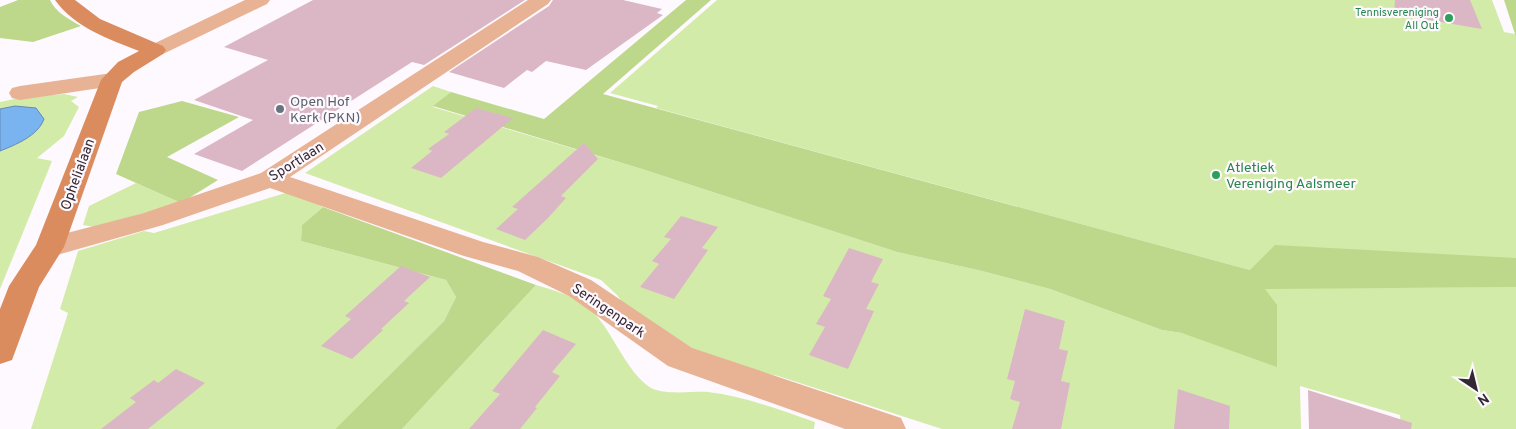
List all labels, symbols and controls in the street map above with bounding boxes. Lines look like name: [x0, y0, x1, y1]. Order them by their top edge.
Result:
place label: Tennisvereniging All Out: [1355, 6, 1439, 33]
marker: Tennisvereniging All Out: [1443, 12, 1455, 24]
place label: Open Hof Kerk (PKN): [290, 94, 360, 127]
marker: Open Hof Kerk (PKN): [274, 103, 286, 115]
street label: Ophelialaan: [58, 136, 99, 213]
street label: Sportlaan: [266, 139, 327, 186]
place label: Atletiek Vereniging Aalsmeer: [1226, 160, 1356, 193]
marker: Atletiek Vereniging Aalsmeer: [1210, 169, 1222, 181]
street label: Seringenpark: [568, 280, 648, 342]
north arrow: [1451, 364, 1501, 414]
text: N: [1474, 389, 1492, 408]

